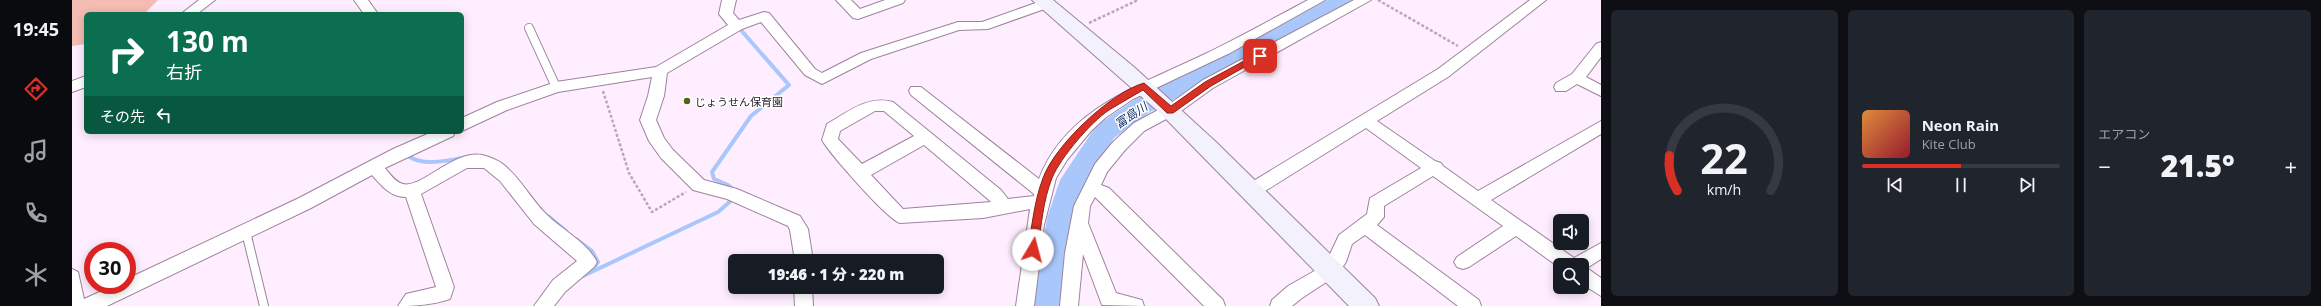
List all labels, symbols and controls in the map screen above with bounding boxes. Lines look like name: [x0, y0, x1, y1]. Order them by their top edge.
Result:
text: 19:45: [13, 17, 59, 41]
text: 130 m: [166, 22, 249, 60]
icon: right: [100, 28, 152, 80]
pin: [1243, 39, 1277, 73]
icon: arrive: [1249, 45, 1271, 67]
text: 右折: [166, 60, 202, 84]
icon: directions: [22, 75, 50, 103]
place label: じょうせん保育園: [695, 94, 783, 109]
marker: じょうせん保育園: [682, 96, 692, 106]
water label: 富島川: [1111, 97, 1152, 132]
icon: left: [153, 104, 175, 126]
text: その先: [100, 106, 145, 126]
text: Neon Rain: [1922, 115, 1999, 135]
text: エアコン: [2098, 125, 2150, 143]
text: 22: [1701, 130, 1748, 186]
text: Kite Club: [1922, 135, 1976, 153]
icon: music: [22, 137, 50, 165]
text: 21.5°: [2161, 145, 2235, 186]
text: −: [2098, 151, 2111, 181]
text: +: [2284, 151, 2297, 181]
icon: previous: [1884, 174, 1906, 196]
icon: pause: [1950, 174, 1972, 196]
icon: next: [2016, 174, 2038, 196]
text: km/h: [1707, 180, 1742, 199]
icon: phone: [22, 199, 50, 227]
map controls: [1553, 214, 1589, 294]
button: sound: [1553, 214, 1589, 250]
position arrow: [1012, 229, 1054, 271]
speed limit sign: 30: [84, 242, 136, 294]
button: search: [1553, 258, 1589, 294]
icon: climate: [22, 261, 50, 289]
text: 19:46 · 1 分 · 220 m: [768, 264, 904, 284]

